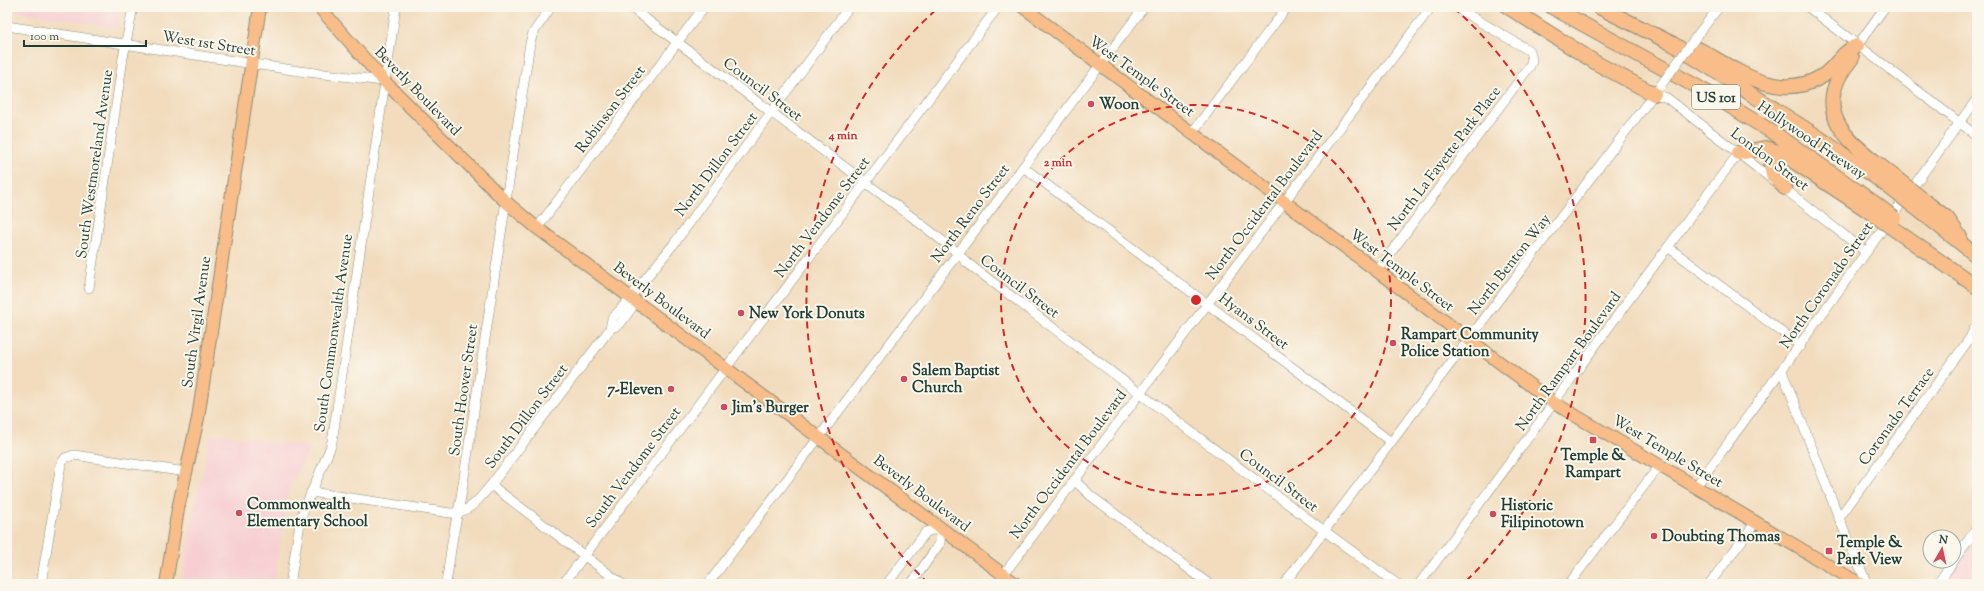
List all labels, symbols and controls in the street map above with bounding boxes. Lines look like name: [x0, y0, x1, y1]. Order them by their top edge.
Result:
scale bar: [24, 22, 146, 48]
street label: West 1st Street: [160, 27, 257, 62]
text: 100 m: [30, 28, 59, 46]
street label: West Temple Street: [1084, 32, 1198, 123]
street label: Beverly Boulevard: [369, 43, 465, 142]
street label: Council Street: [718, 53, 806, 127]
street label: Robinson Street: [571, 62, 651, 158]
street label: South Westmoreland Avenue: [72, 68, 119, 260]
street label: North La Fayette Park Place: [1384, 82, 1507, 236]
road number: US 101: [1692, 85, 1740, 109]
place label: Woon: [1099, 95, 1140, 116]
street label: Hollywood Freeway: [1752, 97, 1870, 186]
marker: Woon: [1086, 99, 1096, 109]
street label: North Dillon Street: [671, 108, 764, 222]
street label: London Street: [1726, 124, 1813, 197]
street label: North Occidental Boulevard: [1202, 126, 1329, 285]
text: 4 min: [827, 127, 858, 145]
street label: North Vendome Street: [771, 153, 876, 283]
text: 2 min: [1044, 154, 1073, 172]
street label: North Reno Street: [927, 160, 1015, 268]
street label: North Benton Way: [1464, 209, 1557, 320]
street label: North Coronado Street: [1775, 218, 1879, 354]
street label: West Temple Street: [1344, 225, 1458, 318]
street label: South Commonwealth Avenue: [310, 233, 359, 434]
street label: Council Street: [975, 250, 1063, 324]
street label: South Virgil Avenue: [178, 255, 217, 390]
street label: Beverly Boulevard: [608, 258, 714, 345]
street label: North Rampart Boulevard: [1512, 288, 1627, 436]
street label: Hyans Street: [1214, 289, 1293, 356]
centre of rings: [1189, 293, 1203, 307]
place label: New York Donuts: [749, 304, 865, 325]
marker: New York Donuts: [736, 308, 746, 318]
street label: South Hoover Street: [445, 323, 484, 457]
place label: Rampart Community Police Station: [1401, 325, 1539, 363]
marker: Rampart Community Police Station: [1388, 338, 1398, 348]
street label: South Dillon Street: [481, 360, 574, 474]
place label: Salem Baptist Church: [912, 361, 1000, 399]
street label: Coronado Terrace: [1854, 363, 1940, 470]
marker: Salem Baptist Church: [899, 374, 909, 384]
place label: 7-Eleven: [608, 380, 663, 401]
marker: 7-Eleven: [666, 384, 676, 394]
street label: North Occidental Boulevard: [1006, 385, 1133, 544]
place label: Jim's Burger: [731, 398, 809, 419]
marker: Jim's Burger: [719, 402, 729, 412]
street label: South Vendome Street: [582, 403, 687, 533]
street label: West Temple Street: [1608, 411, 1727, 494]
marker: Temple & Rampart: [1588, 435, 1598, 445]
street label: Council Street: [1234, 444, 1322, 518]
place label: Temple & Rampart: [1560, 446, 1626, 484]
street label: Beverly Boulevard: [868, 451, 974, 538]
place label: Commonwealth Elementary School: [247, 495, 369, 533]
place label: Historic Filipinotown: [1501, 496, 1584, 534]
marker: Commonwealth Elementary School: [234, 508, 244, 518]
marker: Historic Filipinotown: [1488, 509, 1498, 519]
place label: Doubting Thomas: [1662, 527, 1780, 548]
north arrow: [1922, 529, 1962, 569]
marker: Doubting Thomas: [1649, 531, 1659, 541]
text: N: [1937, 531, 1949, 549]
place label: Temple & Park View: [1837, 533, 1903, 571]
marker: Temple & Park View: [1824, 546, 1834, 556]

